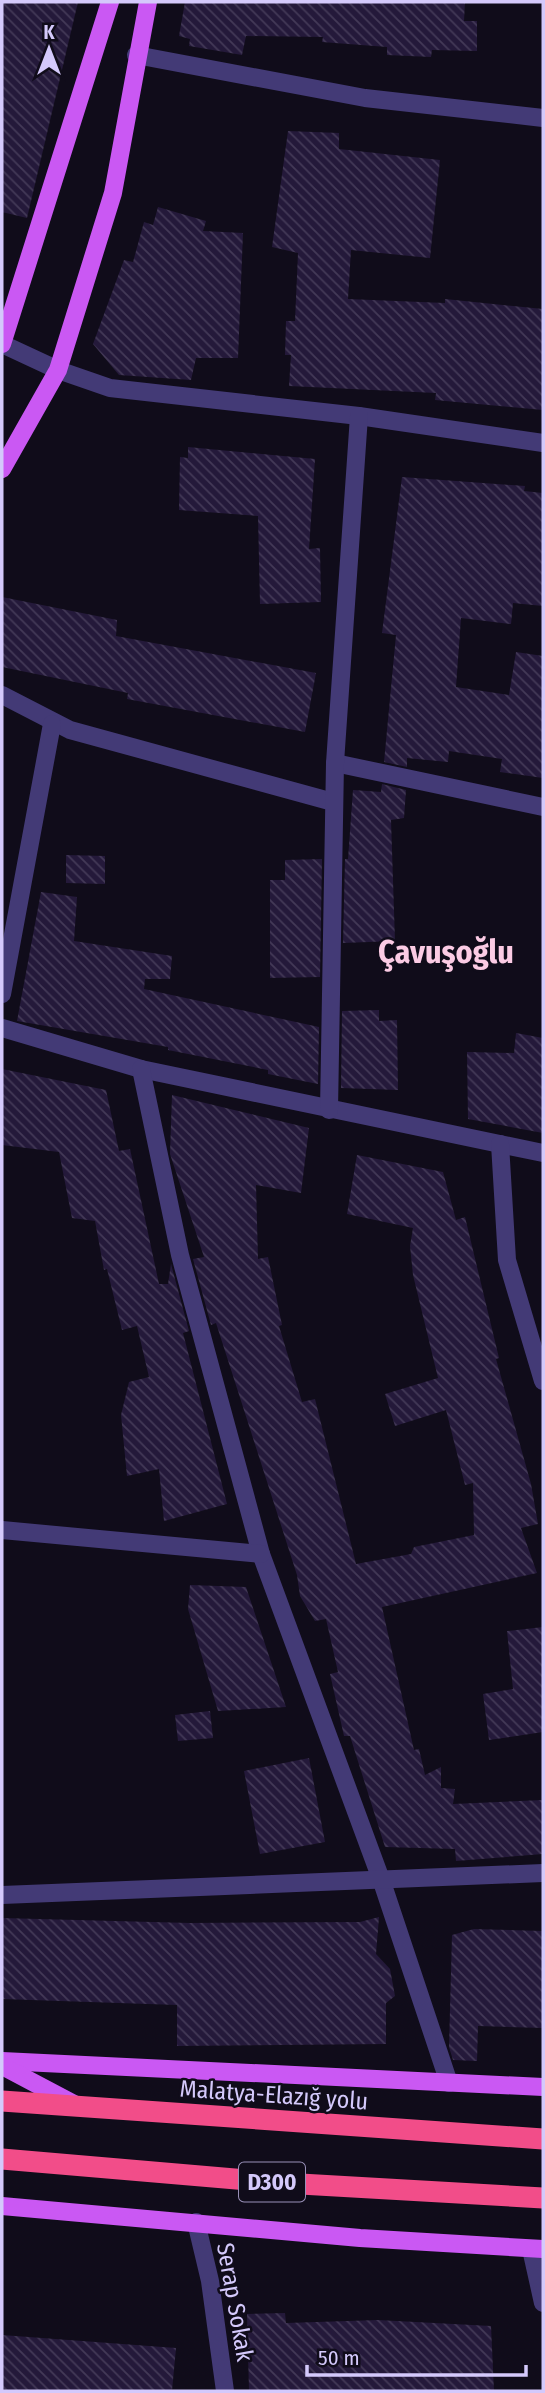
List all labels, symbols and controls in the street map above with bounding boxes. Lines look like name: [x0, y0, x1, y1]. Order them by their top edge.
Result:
north arrow: [14, 14, 84, 84]
text: K: [43, 21, 55, 44]
district label: Çavuşoğlu: [378, 933, 514, 972]
street label: Malatya-Elazığ yolu: [179, 2074, 369, 2116]
road number: D300: [239, 2162, 305, 2202]
street label: Serap Sokak: [211, 2241, 259, 2364]
scale bar: [307, 2334, 526, 2378]
text: 50 m: [318, 2345, 360, 2371]

